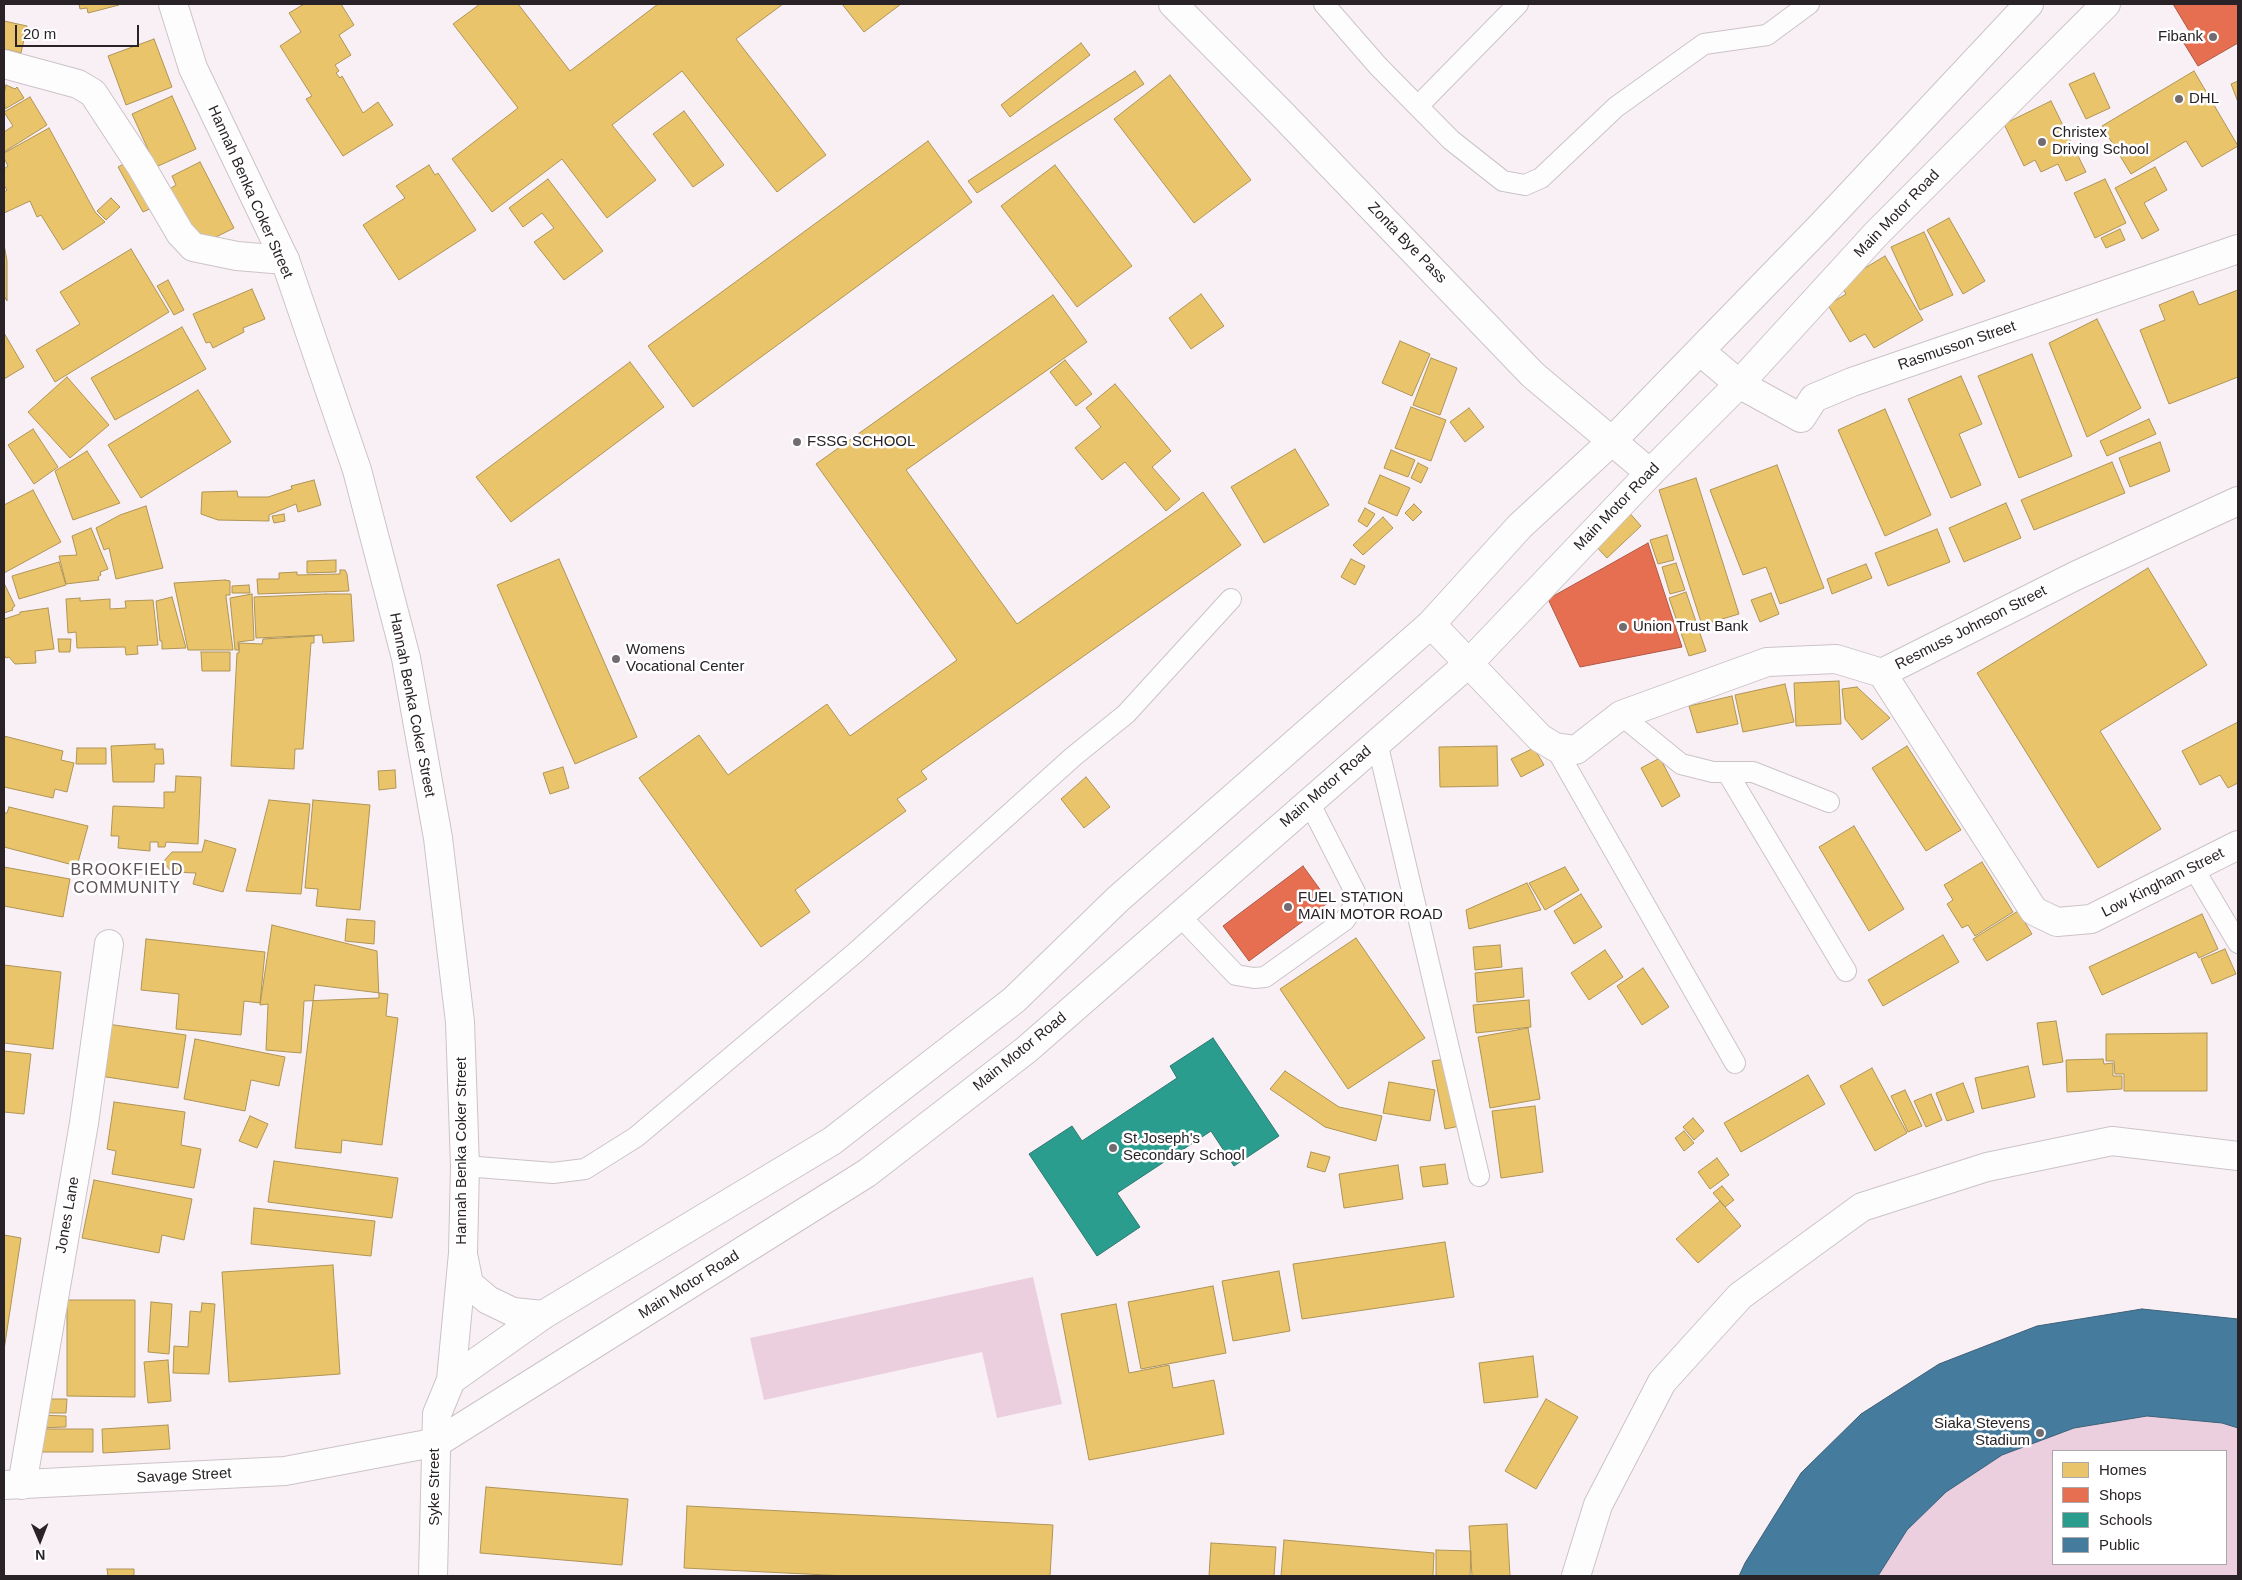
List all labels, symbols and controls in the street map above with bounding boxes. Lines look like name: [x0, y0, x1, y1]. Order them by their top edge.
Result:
scale bar: [18, 15, 141, 47]
text: 20 m: [23, 25, 56, 42]
place label: Fibank: [2158, 28, 2203, 46]
marker: Fibank: [2207, 31, 2219, 43]
place label: DHL: [2189, 90, 2219, 108]
marker: DHL: [2173, 93, 2185, 105]
street label: Hannah Benka Coker Street: [204, 103, 296, 281]
place label: Christex Driving School: [2052, 124, 2149, 159]
marker: Christex Driving School: [2036, 136, 2048, 148]
street label: Main Motor Road: [1851, 166, 1943, 262]
street label: Zonta Bye Pass: [1364, 199, 1450, 287]
street label: Rasmusson Street: [1896, 317, 2018, 375]
place label: FSSG SCHOOL: [807, 433, 915, 451]
marker: FSSG SCHOOL: [791, 436, 803, 448]
street label: Main Motor Road: [1571, 459, 1663, 555]
street label: Resmuss Johnson Street: [1892, 582, 2050, 674]
street label: Hannah Benka Coker Street: [385, 611, 439, 799]
place label: Union Trust Bank: [1633, 618, 1748, 636]
marker: Union Trust Bank: [1617, 621, 1629, 633]
place label: Womens Vocational Center: [626, 641, 744, 676]
marker: Womens Vocational Center: [610, 653, 622, 665]
street label: Main Motor Road: [1277, 742, 1375, 832]
street label: Low Kingham Street: [2099, 844, 2227, 922]
district label: BROOKFIELD COMMUNITY: [69, 861, 185, 899]
place label: FUEL STATION MAIN MOTOR ROAD: [1298, 889, 1443, 924]
marker: FUEL STATION MAIN MOTOR ROAD: [1282, 901, 1294, 913]
street label: Main Motor Road: [970, 1009, 1070, 1095]
street label: Hannah Benka Coker Street: [453, 1057, 471, 1245]
place label: St Joseph's Secondary School: [1123, 1130, 1245, 1165]
marker: St Joseph's Secondary School: [1107, 1142, 1119, 1154]
street label: Jones Lane: [52, 1175, 84, 1255]
street label: Main Motor Road: [635, 1247, 743, 1323]
place label: Siaka Stevens Stadium: [1934, 1415, 2030, 1450]
marker: Siaka Stevens Stadium: [2034, 1427, 2046, 1439]
street label: Syke Street: [426, 1448, 444, 1526]
legend: [2052, 1450, 2227, 1565]
text: Homes: [2099, 1461, 2147, 1478]
street label: Savage Street: [136, 1465, 232, 1487]
text: Shops: [2099, 1486, 2142, 1503]
text: Schools: [2099, 1511, 2152, 1528]
north arrow: [15, 1515, 65, 1565]
text: Public: [2099, 1536, 2140, 1553]
text: N: [35, 1547, 45, 1563]

